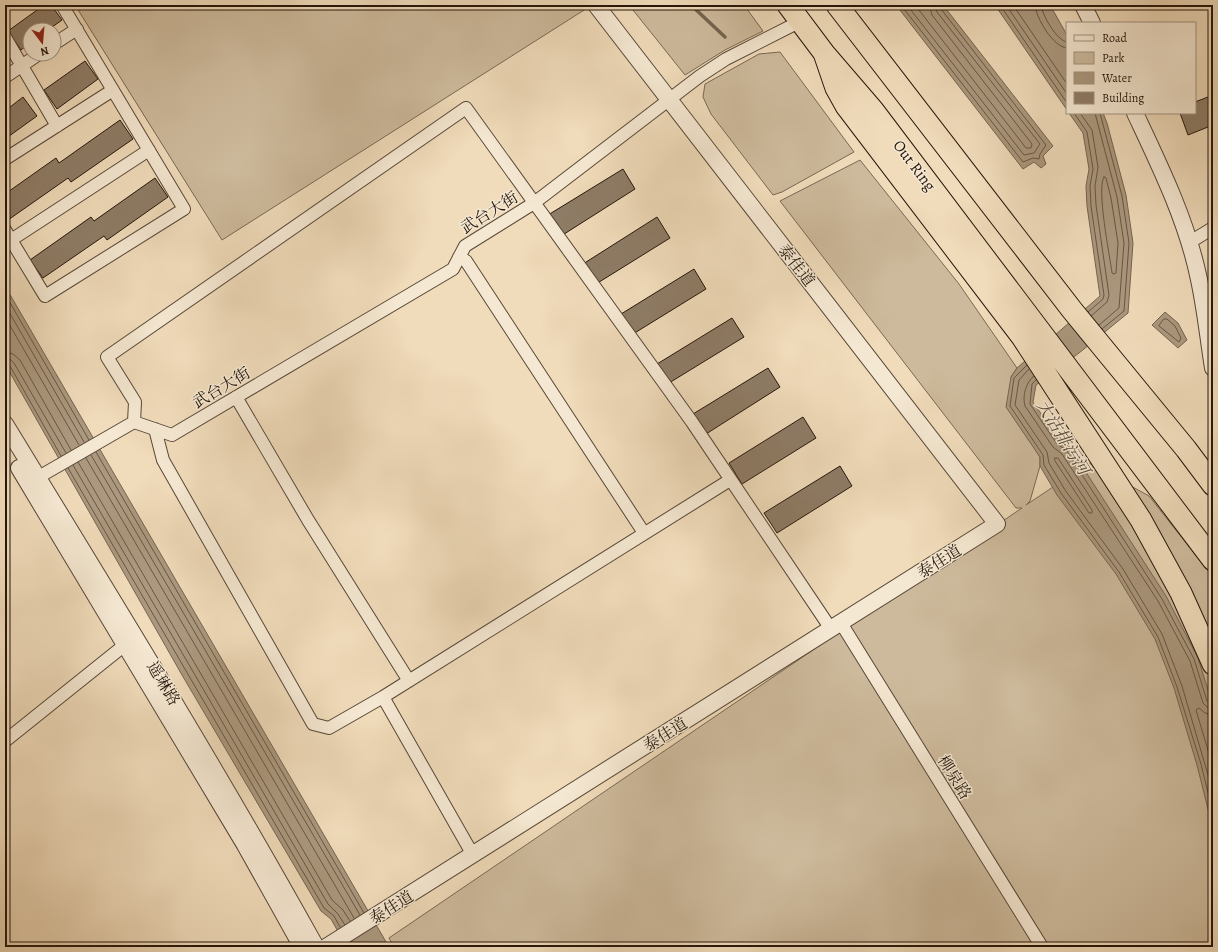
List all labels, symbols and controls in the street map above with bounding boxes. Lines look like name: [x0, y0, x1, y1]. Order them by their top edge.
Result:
north arrow: [22, 22, 62, 62]
legend: [1066, 22, 1196, 114]
text: Road: [1102, 30, 1128, 46]
text: N: [39, 43, 51, 59]
text: Park: [1102, 50, 1125, 66]
text: Water: [1101, 70, 1132, 86]
text: Building: [1102, 90, 1144, 106]
street label: Out Ring: [888, 135, 941, 196]
street label: 武台大街: [457, 187, 523, 239]
street label: 泰佳道: [773, 240, 820, 291]
street label: 武台大街: [188, 362, 255, 414]
water label: 大沽排污河: [1030, 395, 1096, 482]
street label: 泰佳道: [913, 540, 966, 584]
street label: 遥琳路: [141, 657, 185, 710]
street label: 泰佳道: [639, 713, 692, 757]
street label: 柳泉路: [932, 751, 976, 804]
street label: 泰佳道: [365, 886, 418, 930]

